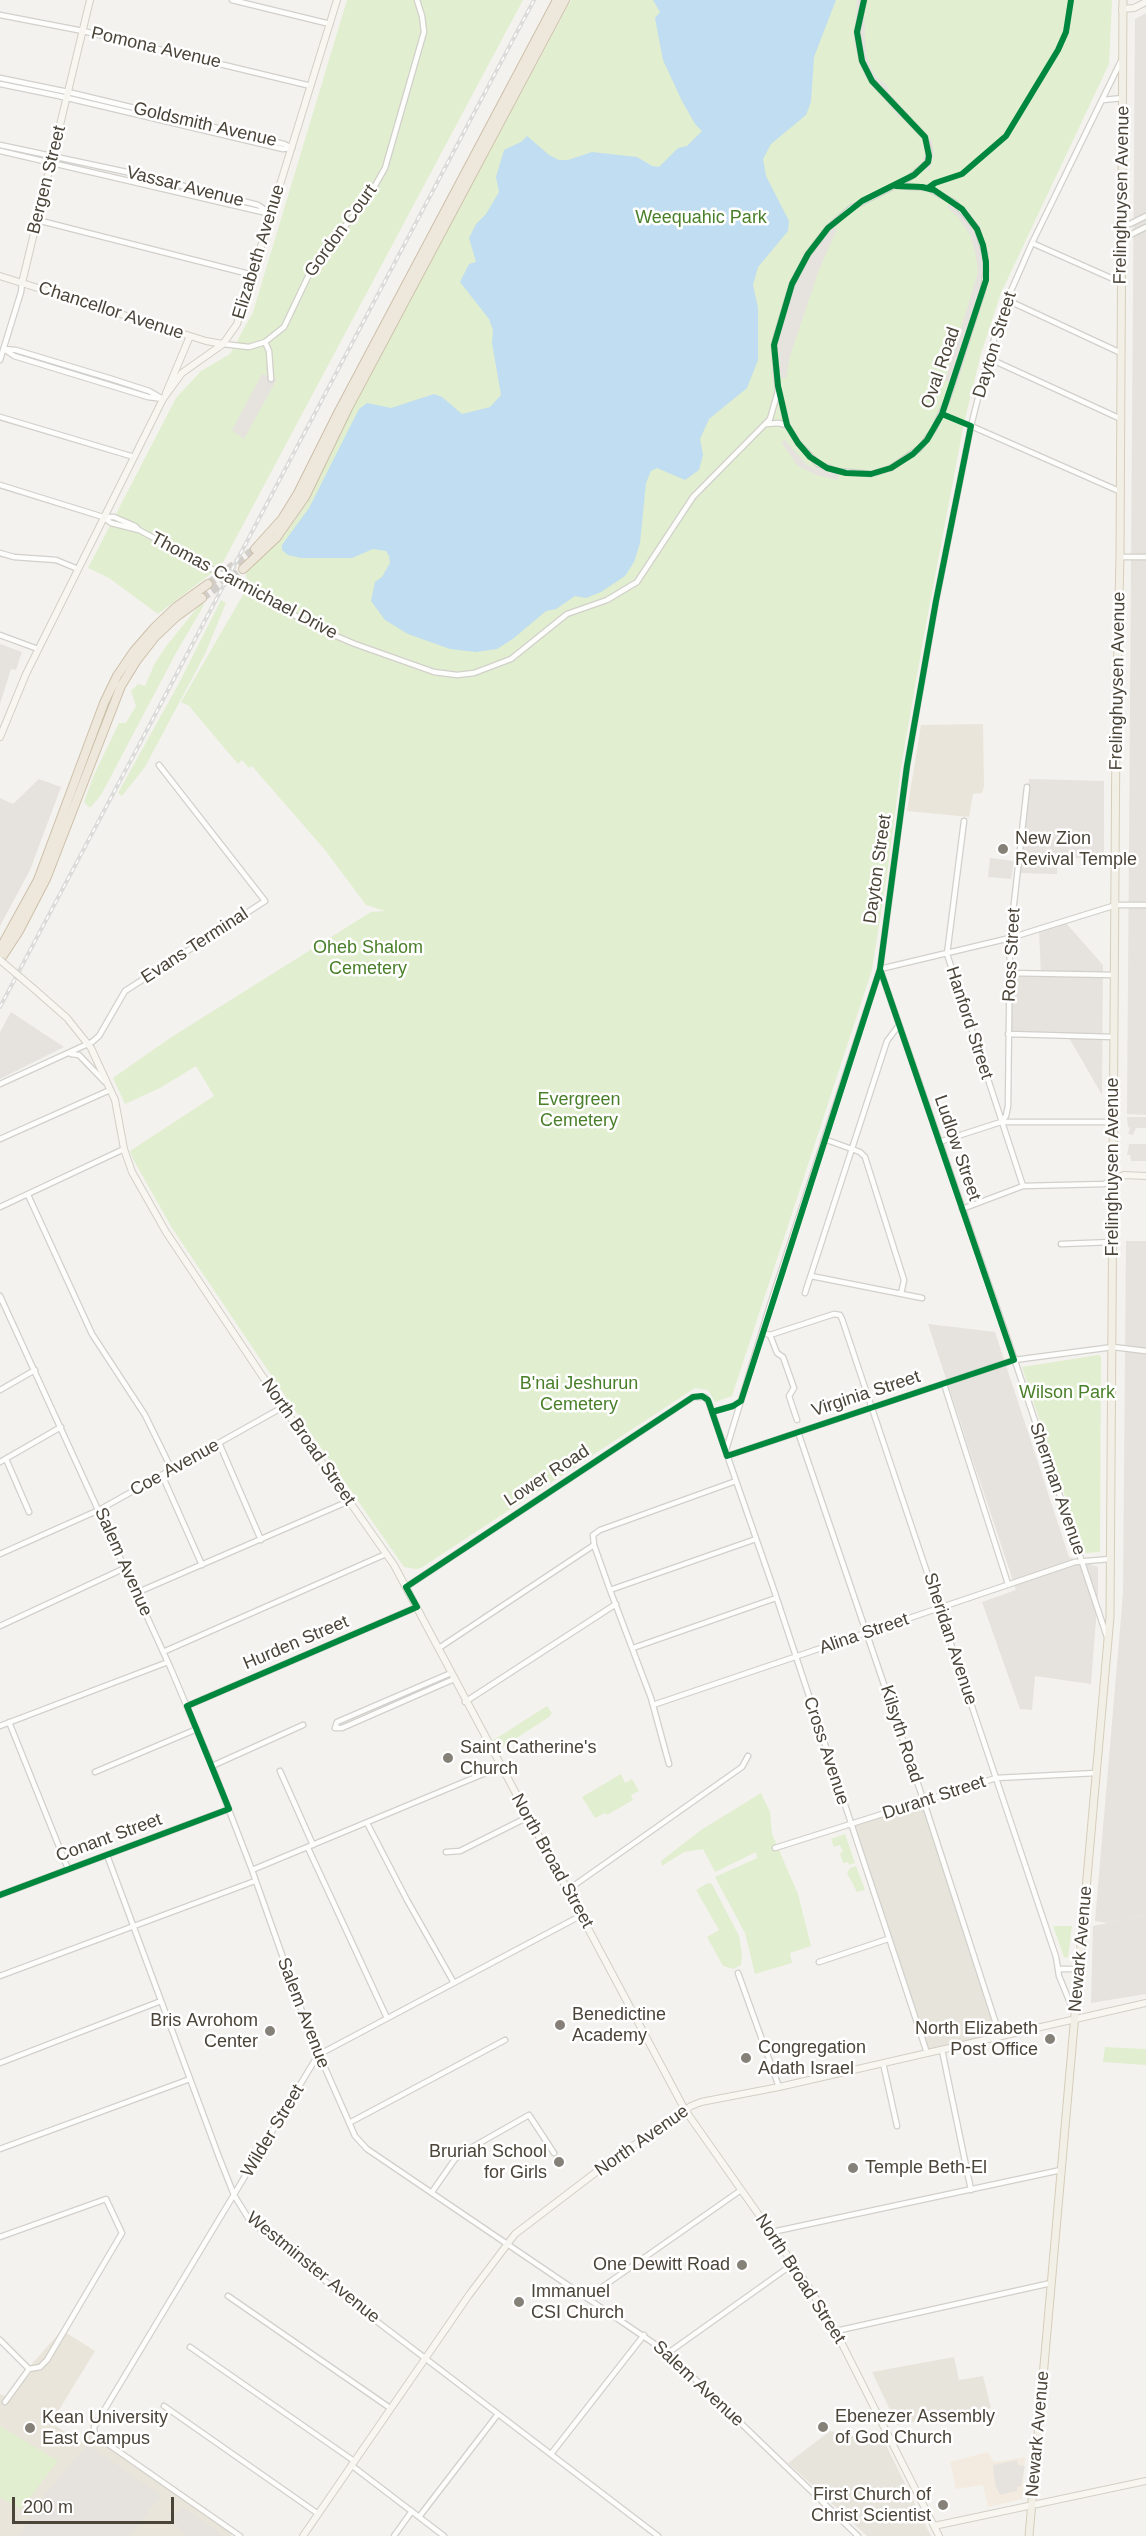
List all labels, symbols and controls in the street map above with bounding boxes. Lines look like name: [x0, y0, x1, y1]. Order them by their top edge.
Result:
street label: Pomona Avenue: [89, 23, 223, 73]
street label: Goldsmith Avenue: [131, 98, 279, 152]
street label: Frelinghuysen Avenue: [1110, 105, 1134, 285]
street label: Bergen Street: [23, 124, 71, 236]
street label: Vassar Avenue: [124, 162, 246, 212]
street label: Gordon Court: [300, 181, 382, 281]
street label: Elizabeth Avenue: [228, 182, 290, 322]
park label: Weequahic Park: [635, 207, 767, 229]
street label: Chancellor Avenue: [35, 277, 187, 345]
street label: Dayton Street: [969, 289, 1021, 401]
street label: Oval Road: [917, 324, 965, 412]
street label: Thomas Carmichael Drive: [147, 528, 341, 644]
street label: Frelinghuysen Avenue: [1106, 591, 1130, 771]
street label: Dayton Street: [860, 813, 896, 925]
place label: New Zion Revival Temple: [1015, 828, 1137, 870]
marker: New Zion Revival Temple: [996, 842, 1010, 856]
street label: Evans Terminal: [138, 903, 252, 989]
street label: Ross Street: [999, 907, 1025, 1003]
park label: Oheb Shalom Cemetery: [313, 937, 423, 980]
street label: Hanford Street: [941, 964, 997, 1082]
street label: Frelinghuysen Avenue: [1102, 1078, 1124, 1256]
park label: Evergreen Cemetery: [537, 1089, 621, 1132]
street label: Ludlow Street: [929, 1092, 985, 1204]
street label: Virginia Street: [809, 1366, 923, 1422]
park label: B'nai Jeshurun Cemetery: [520, 1373, 638, 1416]
street label: North Broad Street: [256, 1374, 360, 1510]
park label: Wilson Park: [1019, 1382, 1115, 1404]
street label: Sherman Avenue: [1024, 1420, 1090, 1558]
street label: Coe Avenue: [127, 1435, 223, 1501]
street label: Lower Road: [500, 1441, 594, 1511]
street label: Salem Avenue: [89, 1504, 157, 1620]
street label: Sheridan Avenue: [918, 1570, 982, 1708]
street label: Alina Street: [816, 1609, 912, 1659]
street label: Hurden Street: [240, 1611, 352, 1675]
street label: Kilsyth Road: [875, 1683, 927, 1785]
street label: Cross Avenue: [798, 1694, 854, 1808]
place label: Saint Catherine's Church: [460, 1737, 597, 1780]
marker: Saint Catherine's Church: [441, 1751, 455, 1765]
street label: Durant Street: [880, 1771, 988, 1825]
street label: North Broad Street: [506, 1790, 598, 1932]
street label: Conant Street: [53, 1809, 165, 1867]
street label: Newark Avenue: [1065, 1885, 1097, 2013]
street label: Salem Avenue: [272, 1955, 334, 2071]
place label: Benedictine Academy: [572, 2004, 666, 2046]
place label: Bris Avrohom Center: [150, 2010, 258, 2052]
marker: Benedictine Academy: [553, 2018, 567, 2032]
place label: North Elizabeth Post Office: [915, 2018, 1038, 2060]
marker: Bris Avrohom Center: [263, 2024, 277, 2038]
marker: North Elizabeth Post Office: [1043, 2032, 1057, 2046]
place label: Congregation Adath Israel: [758, 2037, 866, 2080]
marker: Congregation Adath Israel: [739, 2051, 753, 2065]
street label: Wilder Street: [237, 2081, 309, 2181]
street label: North Avenue: [591, 2101, 693, 2181]
place label: Bruriah School for Girls: [429, 2141, 547, 2184]
marker: Bruriah School for Girls: [552, 2155, 566, 2169]
place label: Temple Beth-El: [865, 2157, 987, 2179]
marker: Temple Beth-El: [846, 2161, 860, 2175]
street label: Westminster Avenue: [242, 2208, 384, 2328]
street label: North Broad Street: [750, 2210, 850, 2348]
place label: One Dewitt Road: [593, 2254, 730, 2276]
marker: One Dewitt Road: [735, 2258, 749, 2272]
place label: Immanuel CSI Church: [531, 2281, 624, 2324]
marker: Immanuel CSI Church: [512, 2295, 526, 2309]
street label: Salem Avenue: [648, 2336, 748, 2432]
street label: Newark Avenue: [1022, 2370, 1054, 2498]
place label: Ebenezer Assembly of God Church: [835, 2406, 995, 2448]
place label: Kean University East Campus: [42, 2407, 168, 2450]
marker: Ebenezer Assembly of God Church: [816, 2420, 830, 2434]
marker: Kean University East Campus: [23, 2421, 37, 2435]
place label: First Church of Christ Scientist: [811, 2484, 931, 2526]
scale bar: [15, 2485, 177, 2523]
text: 200 m: [23, 2497, 73, 2517]
marker: First Church of Christ Scientist: [936, 2498, 950, 2512]

